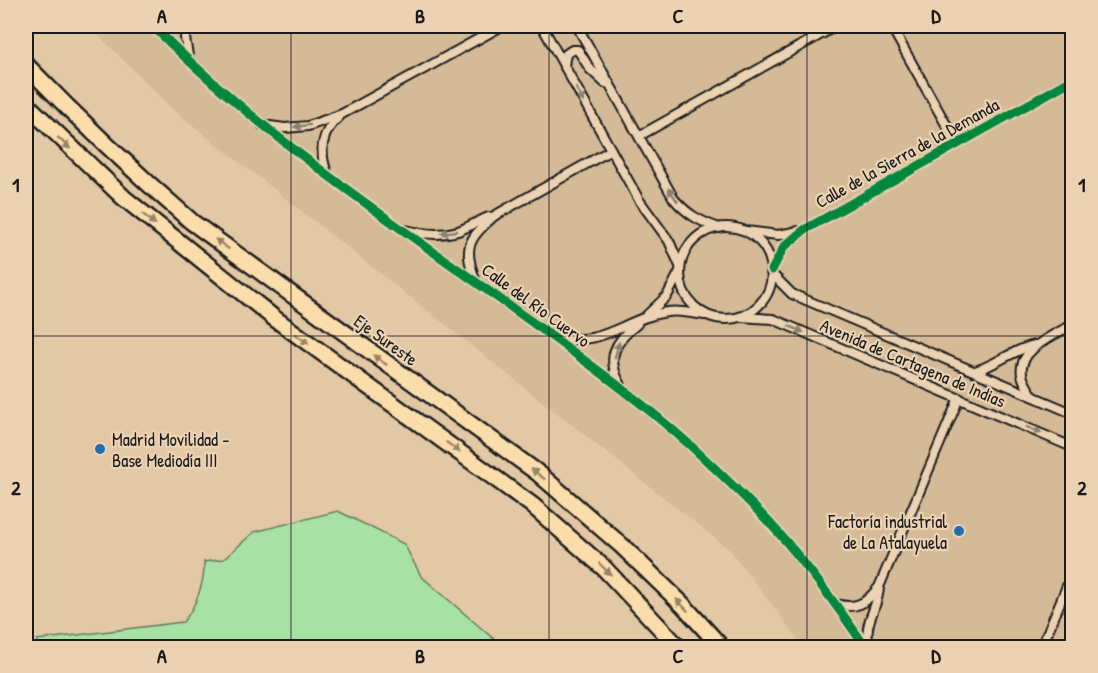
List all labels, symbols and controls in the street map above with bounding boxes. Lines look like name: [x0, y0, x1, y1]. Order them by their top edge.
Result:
text: A: [157, 2, 167, 29]
text: B: [415, 2, 425, 29]
text: C: [673, 2, 684, 29]
text: D: [931, 2, 941, 29]
one-way arrow: [575, 87, 585, 104]
street label: Calle de la Sierra de la Demanda: [811, 92, 1003, 214]
one-way arrow: [293, 122, 312, 131]
one-way arrow: [57, 136, 72, 150]
text: 1: [12, 171, 20, 198]
text: 1: [1078, 171, 1086, 198]
one-way arrow: [667, 187, 679, 203]
one-way arrow: [141, 212, 157, 225]
one-way arrow: [439, 228, 458, 237]
one-way arrow: [215, 239, 230, 251]
street label: Calle del Río Cuervo: [477, 257, 595, 353]
street label: Eje Sureste: [349, 308, 423, 372]
street label: Avenida de Cartagena de Indias: [816, 313, 1010, 413]
one-way arrow: [788, 324, 806, 334]
one-way arrow: [294, 333, 310, 345]
one-way arrow: [612, 341, 622, 359]
one-way arrow: [372, 354, 388, 366]
one-way arrow: [1025, 426, 1043, 435]
place label: Madrid Movilidad - Base Mediodía III: [112, 427, 229, 473]
one-way arrow: [444, 441, 460, 453]
marker: Madrid Movilidad - Base Mediodía III: [93, 442, 107, 456]
one-way arrow: [530, 467, 546, 480]
text: 2: [11, 474, 21, 501]
text: 2: [1077, 474, 1087, 501]
place label: Factoría industrial de La Atalayuela: [827, 509, 947, 555]
marker: Factoría industrial de La Atalayuela: [952, 524, 966, 538]
one-way arrow: [597, 561, 611, 575]
one-way arrow: [676, 598, 690, 612]
text: A: [157, 642, 167, 669]
text: B: [415, 642, 425, 669]
text: C: [673, 642, 684, 669]
text: D: [931, 642, 941, 669]

